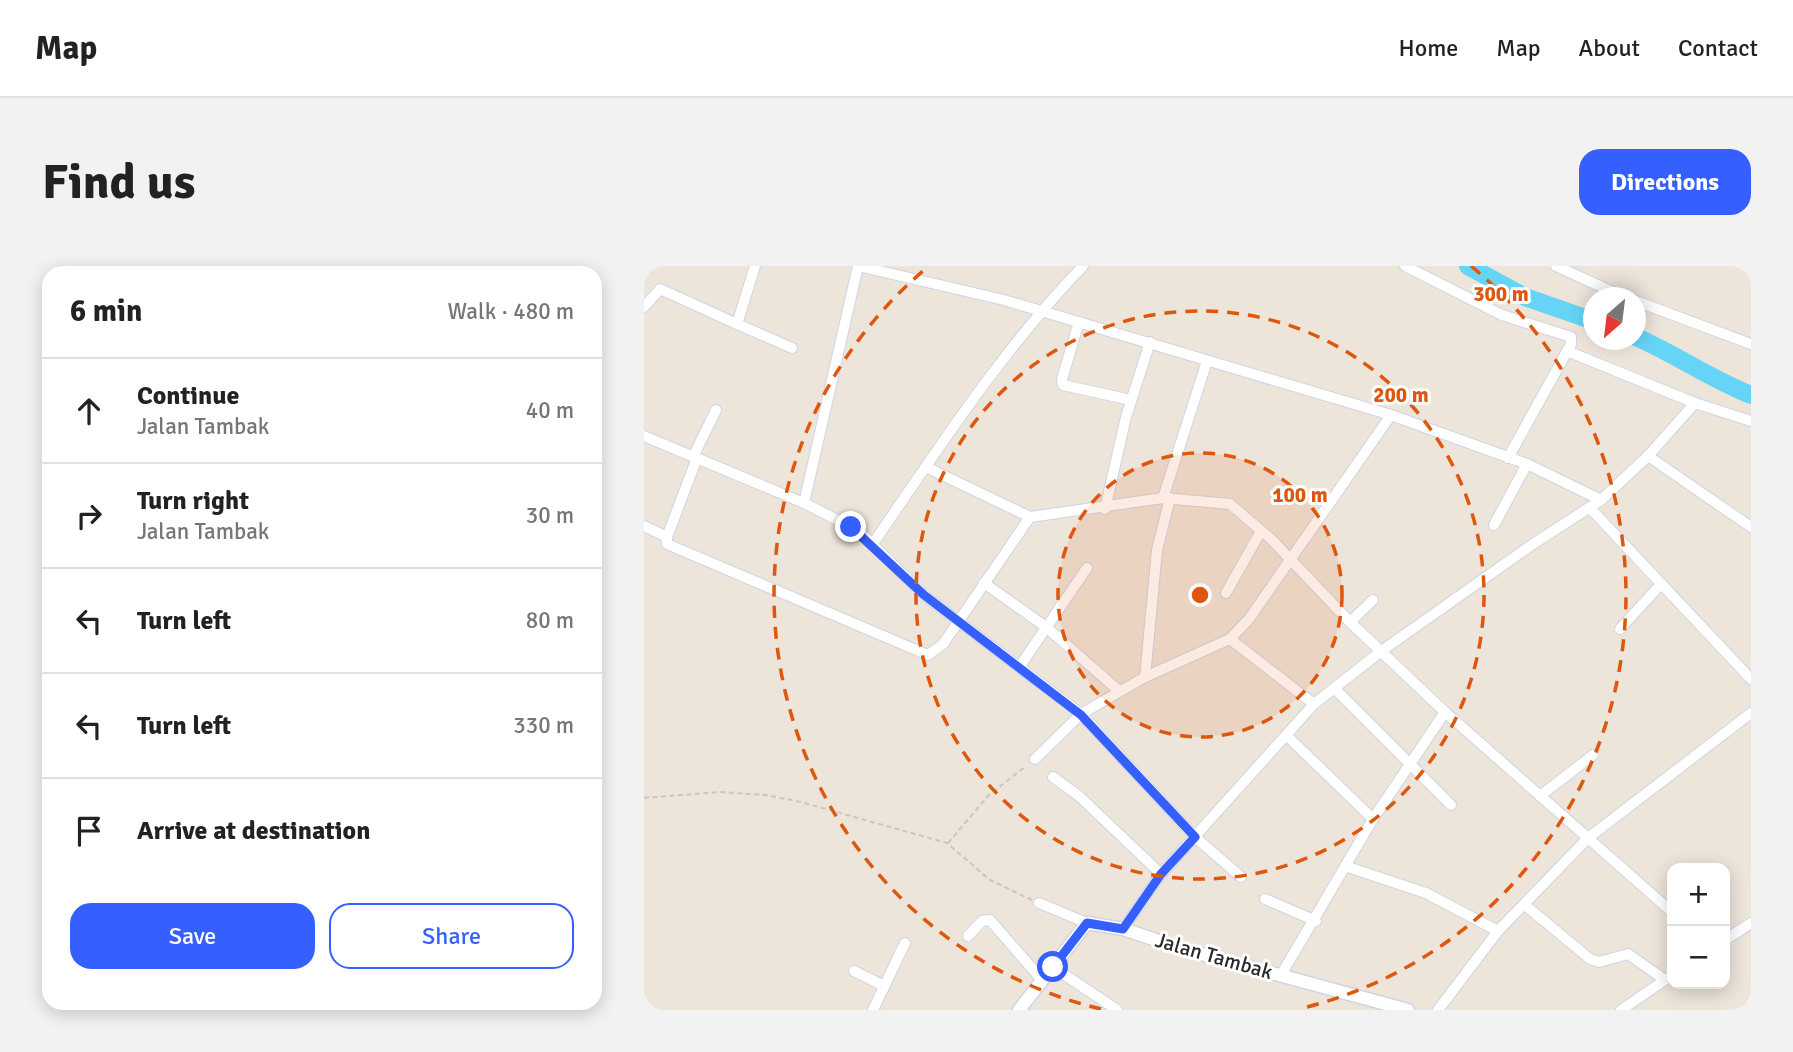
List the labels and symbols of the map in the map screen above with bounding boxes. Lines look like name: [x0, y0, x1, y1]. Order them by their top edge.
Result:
text: 300 m: [1473, 281, 1529, 307]
north arrow: [1583, 287, 1646, 350]
text: 200 m: [1373, 382, 1429, 408]
text: 100 m: [1272, 482, 1328, 508]
route end: [835, 511, 866, 542]
centre of rings: [1188, 583, 1212, 607]
street label: Jalan Tambak: [1152, 927, 1276, 985]
route start: [1037, 951, 1068, 982]

